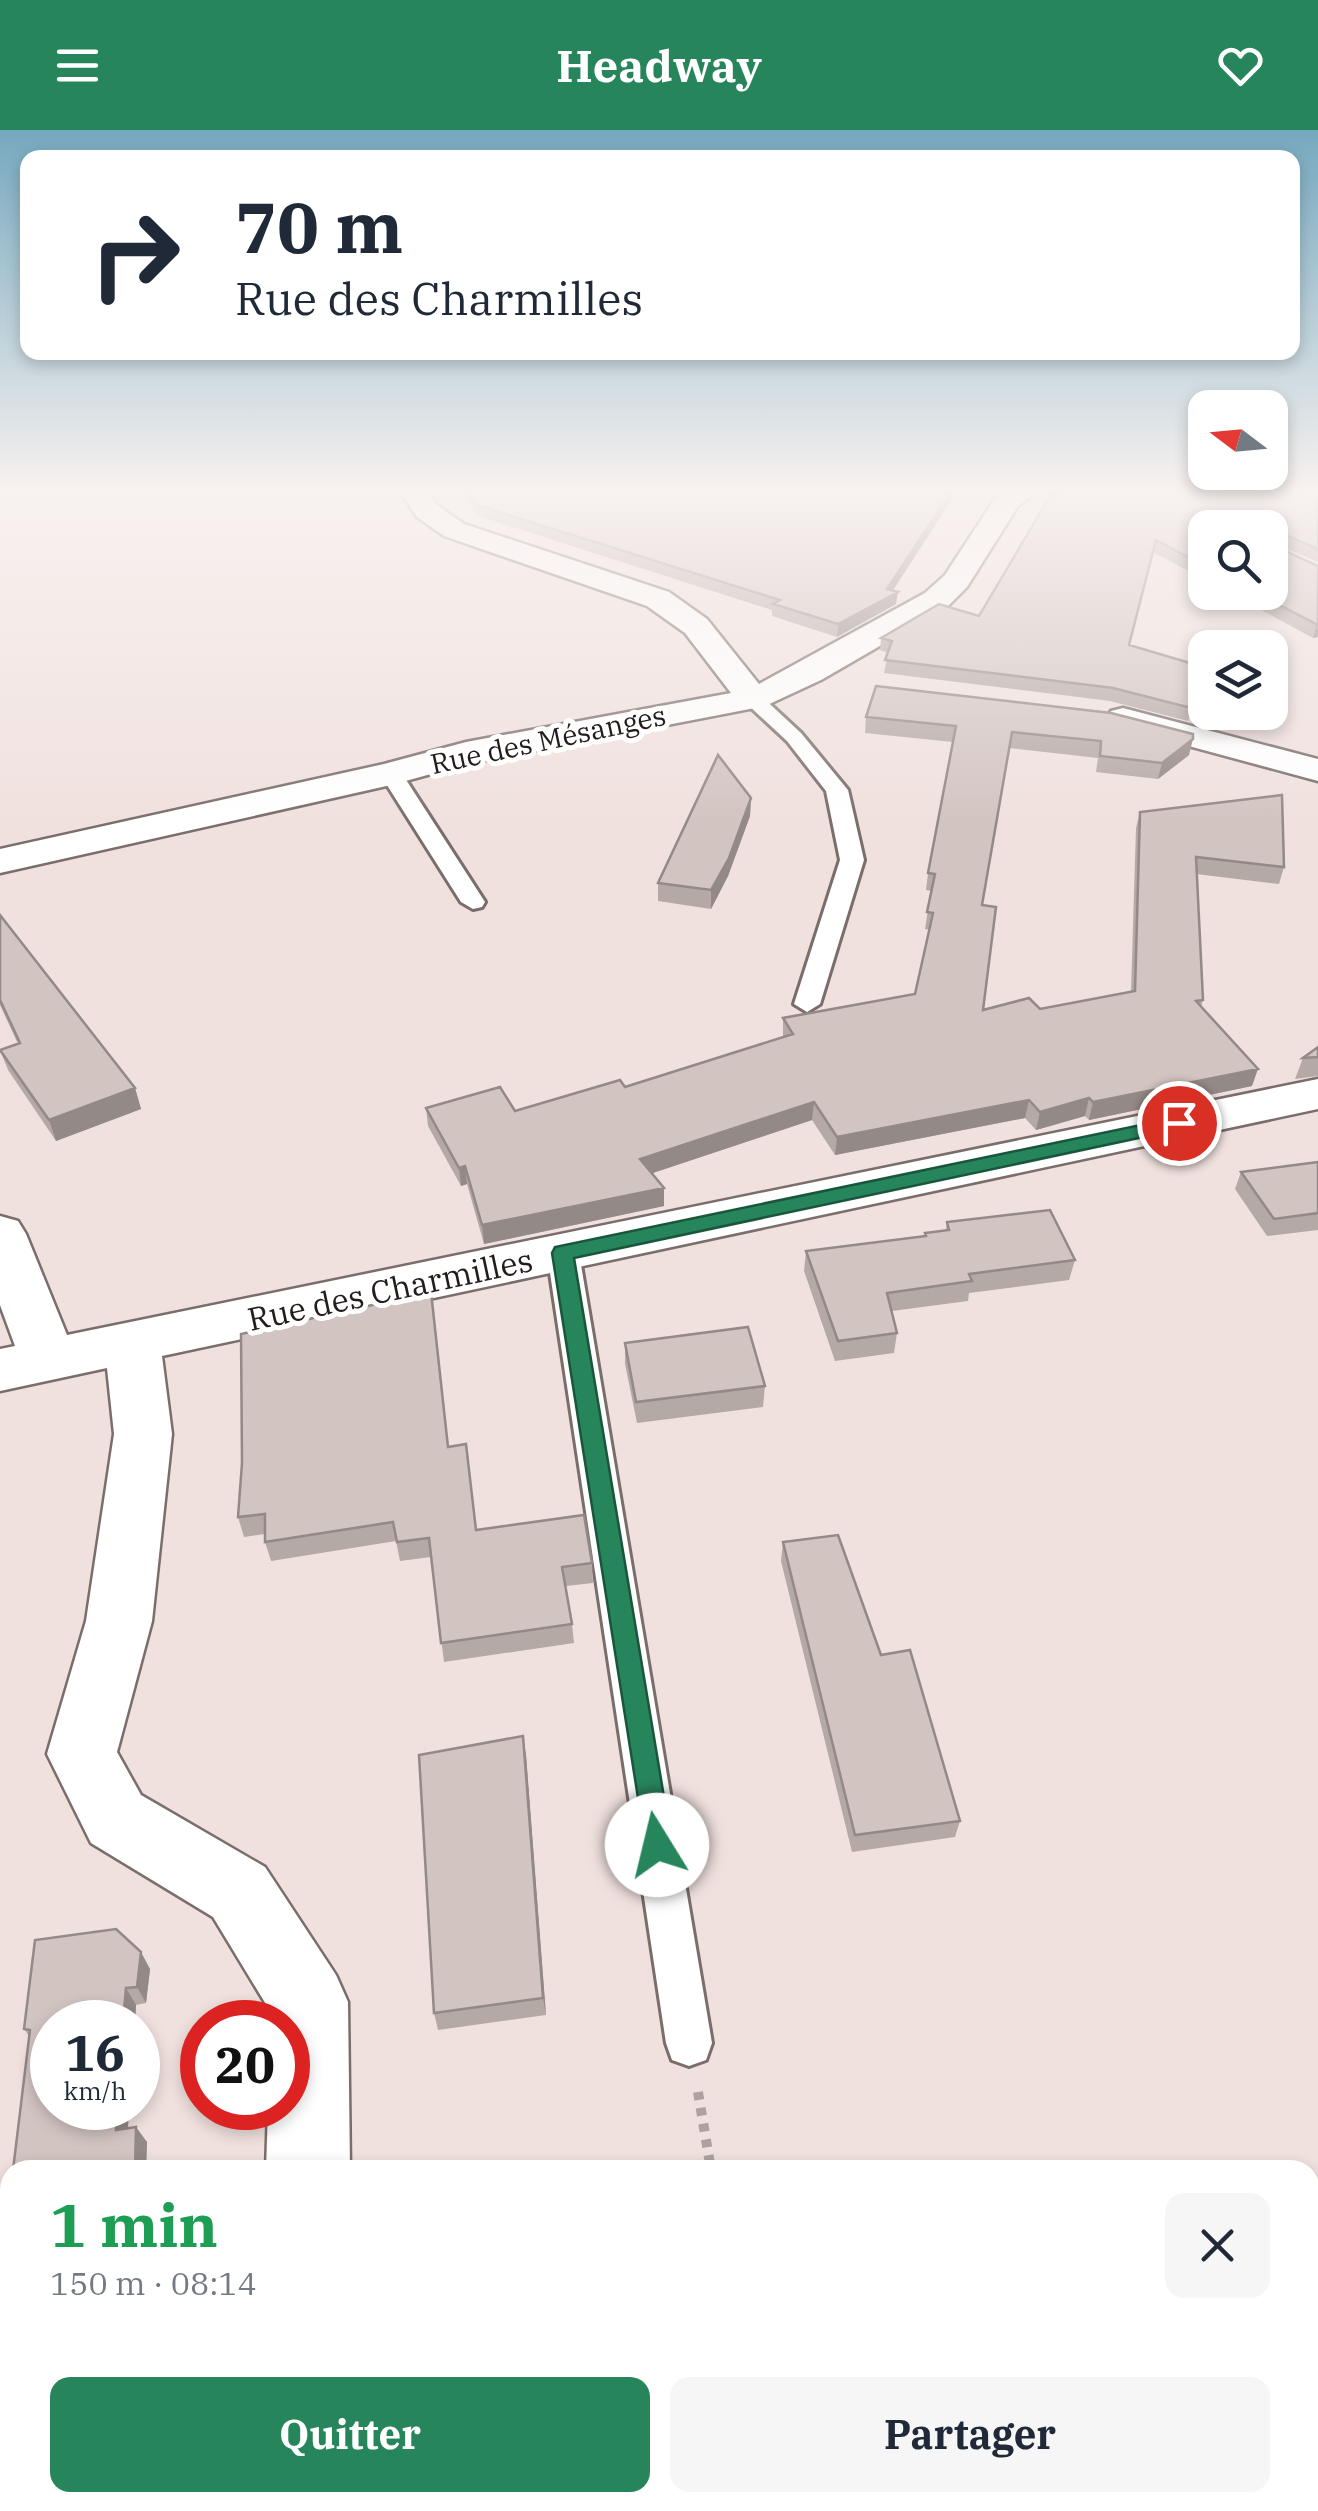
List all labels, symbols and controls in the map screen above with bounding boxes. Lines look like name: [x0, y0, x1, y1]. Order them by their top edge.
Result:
text: Headway: [556, 36, 762, 94]
icon: menu: [50, 38, 105, 93]
icon: heart: [1213, 38, 1268, 93]
text: 70 m: [235, 181, 403, 272]
icon: right: [70, 190, 200, 320]
text: Rue des Charmilles: [235, 269, 643, 327]
north arrow: [1188, 390, 1288, 490]
map controls: [1188, 390, 1288, 730]
button: search: [1188, 510, 1288, 610]
button: layers: [1188, 630, 1288, 730]
street label: Rue des Mésanges: [427, 696, 669, 782]
pin: [1137, 1081, 1222, 1166]
icon: arrive: [1152, 1096, 1207, 1151]
street label: Rue des Charmilles: [244, 1238, 536, 1340]
position arrow: [605, 1793, 709, 1897]
speed limit sign: 20: [180, 2000, 310, 2130]
text: 16: [65, 2020, 125, 2085]
text: km/h: [63, 2074, 127, 2107]
text: 1 min: [50, 2185, 218, 2264]
button: close: [1165, 2193, 1270, 2298]
text: 150 m · 08:14: [50, 2262, 257, 2304]
button: Quitter: [50, 2377, 650, 2492]
button: Partager: [670, 2377, 1270, 2492]

